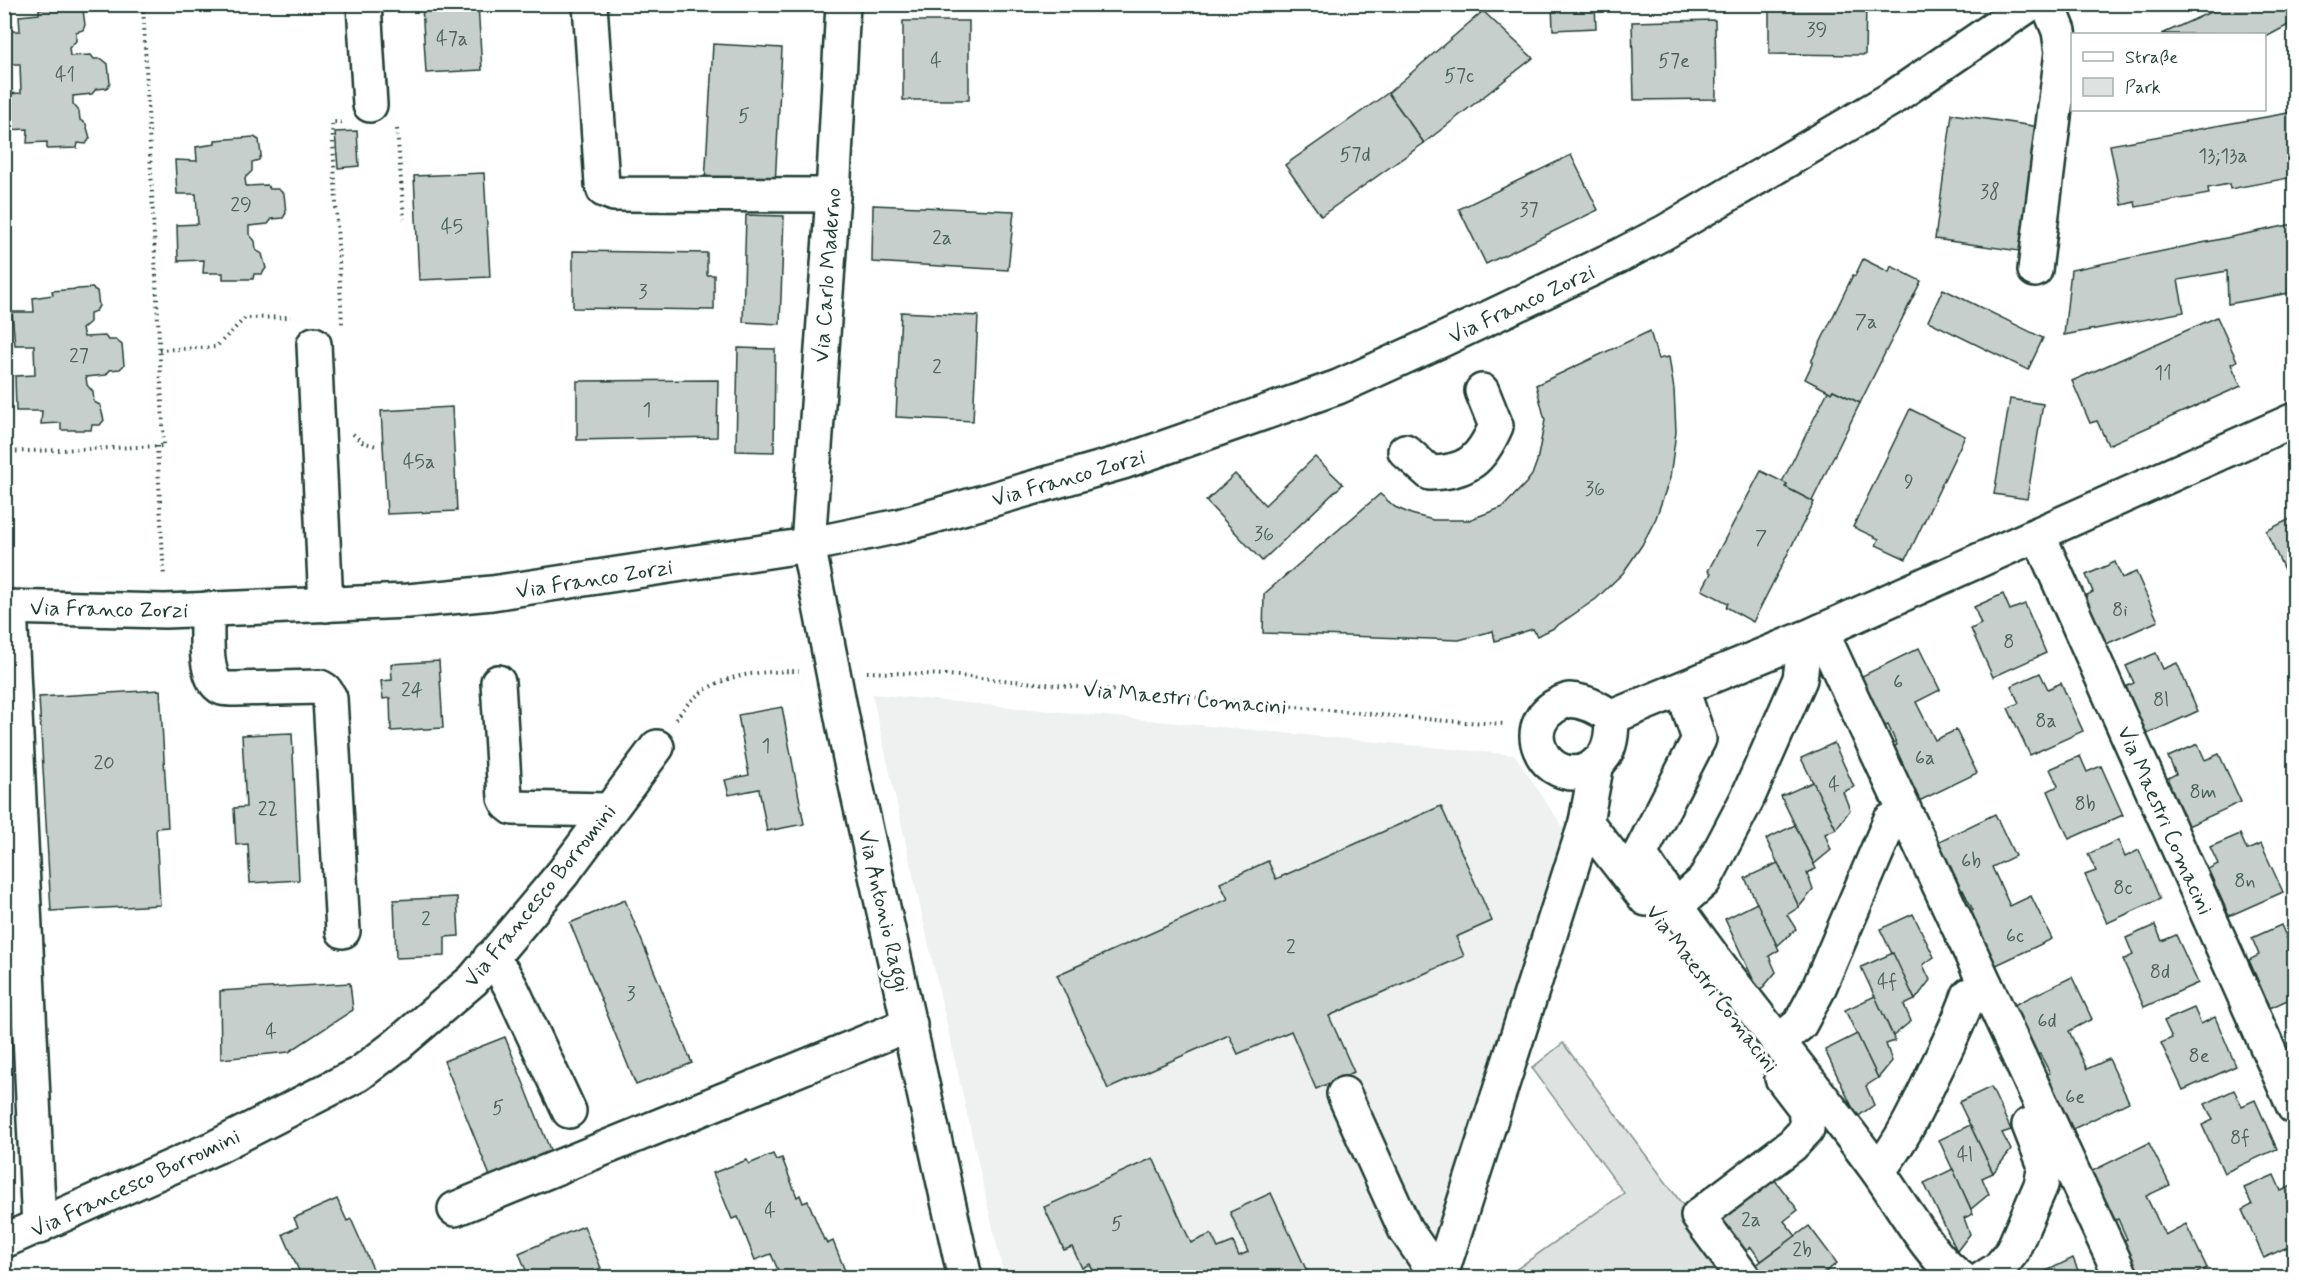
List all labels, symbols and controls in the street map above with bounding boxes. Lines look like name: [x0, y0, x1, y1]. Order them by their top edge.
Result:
house number: 39: [1807, 17, 1827, 44]
house number: 47a: [436, 26, 468, 53]
legend: [2071, 33, 2266, 111]
text: Straße: [2125, 46, 2178, 70]
house number: 4: [930, 48, 942, 75]
house number: 57e: [1658, 48, 1690, 75]
house number: 41: [55, 62, 75, 89]
house number: 57c: [1444, 63, 1474, 90]
text: Park: [2125, 76, 2161, 100]
house number: 5: [738, 103, 750, 130]
house number: 57d: [1339, 142, 1371, 169]
house number: 13;13a: [2198, 143, 2248, 170]
house number: 38: [1980, 179, 2000, 206]
street label: Via Carlo Maderno: [808, 187, 848, 364]
house number: 29: [230, 192, 252, 219]
house number: 37: [1519, 197, 1539, 224]
house number: 45: [441, 214, 463, 241]
house number: 2a: [932, 225, 952, 252]
street label: Via Franco Zorzi: [1444, 259, 1599, 351]
house number: 3: [638, 279, 648, 306]
house number: 7a: [1855, 309, 1877, 336]
house number: 27: [69, 343, 89, 370]
house number: 2: [932, 354, 942, 381]
house number: 11: [2154, 360, 2172, 387]
house number: 1: [643, 397, 651, 424]
street label: Via Franco Zorzi: [989, 444, 1148, 514]
house number: 45a: [403, 449, 435, 476]
house number: 9: [1904, 469, 1914, 496]
house number: 36: [1585, 476, 1605, 503]
house number: 36: [1254, 521, 1274, 548]
house number: 7: [1755, 525, 1767, 552]
street label: Via Franco Zorzi: [514, 554, 675, 606]
street label: Via Franco Zorzi: [30, 595, 188, 625]
house number: 8i: [2112, 597, 2128, 624]
house number: 8: [2003, 629, 2015, 656]
house number: 6: [1893, 669, 1903, 696]
street label: Via Maestri Comacini: [1082, 676, 1288, 722]
house number: 24: [401, 677, 423, 704]
house number: 8l: [2153, 687, 2169, 714]
house number: 8a: [2035, 708, 2057, 735]
street label: Via Maestri Comacini: [2110, 722, 2219, 920]
house number: 1: [762, 733, 770, 760]
house number: 6a: [1915, 745, 1935, 772]
house number: 20: [93, 750, 115, 777]
house number: 4: [1828, 772, 1840, 799]
house number: 8m: [2189, 779, 2217, 806]
house number: 8b: [2074, 791, 2096, 818]
house number: 22: [258, 796, 278, 823]
street label: Via Francesco Borromini: [458, 799, 623, 994]
street label: Via Antonio Raggi: [848, 828, 915, 996]
house number: 6b: [1961, 848, 1981, 875]
house number: 8n: [2234, 868, 2256, 895]
house number: 8c: [2113, 875, 2133, 902]
street label: Via Maestri Comacini: [1639, 899, 1784, 1079]
house number: 2: [421, 906, 431, 933]
house number: 6c: [2006, 923, 2024, 950]
house number: 2: [1286, 934, 1296, 961]
house number: 8d: [2150, 959, 2170, 986]
house number: 4f: [1877, 969, 1897, 996]
house number: 3: [626, 981, 636, 1008]
house number: 6d: [2037, 1008, 2057, 1035]
house number: 4: [265, 1019, 277, 1046]
house number: 8e: [2188, 1043, 2210, 1070]
house number: 6e: [2065, 1084, 2085, 1111]
house number: 5: [492, 1095, 504, 1122]
street label: Via Francesco Borromini: [27, 1123, 245, 1245]
house number: 8f: [2230, 1125, 2250, 1152]
house number: 4l: [1957, 1142, 1973, 1169]
house number: 4: [764, 1198, 776, 1225]
house number: 2a: [1741, 1207, 1761, 1234]
house number: 5: [1111, 1211, 1123, 1238]
house number: 2b: [1792, 1237, 1812, 1264]

